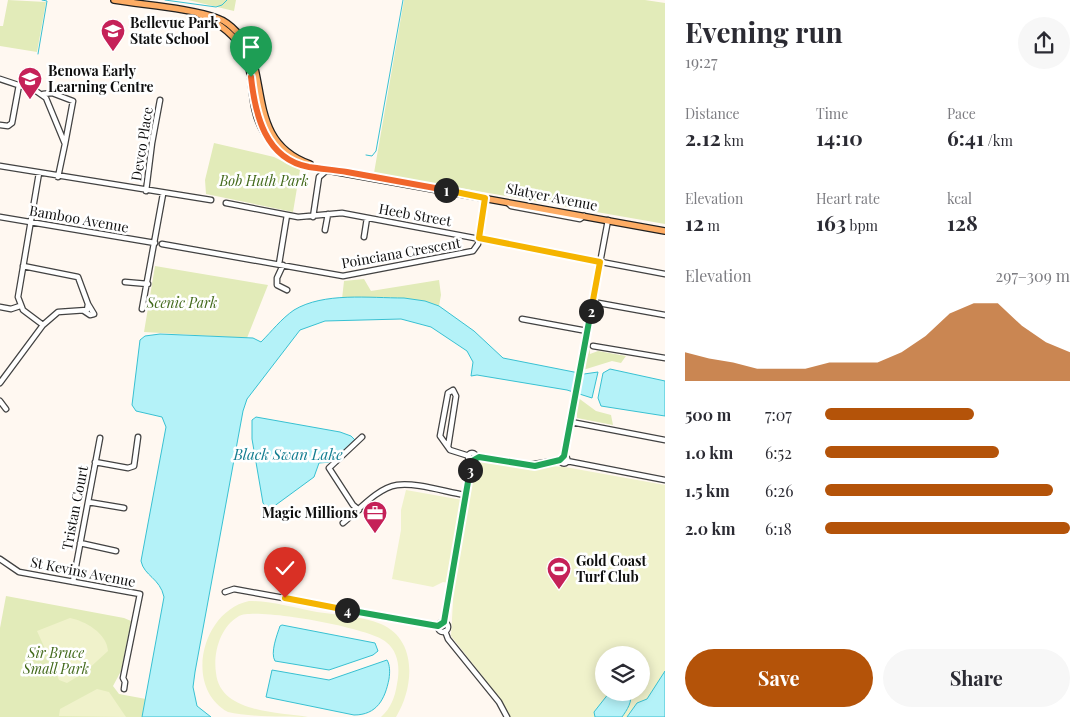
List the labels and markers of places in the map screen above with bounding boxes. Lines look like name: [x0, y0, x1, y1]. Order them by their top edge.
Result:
place label: Bellevue Park State School: [130, 13, 219, 48]
school or university icon: Bellevue Park State School: [100, 18, 126, 52]
pin: [230, 26, 272, 77]
place label: Benowa Early Learning Centre: [48, 61, 154, 96]
school or university icon: Benowa Early Learning Centre: [17, 66, 43, 100]
pin: 1: [434, 178, 458, 202]
pin: 2: [578, 298, 604, 324]
pin: 3: [458, 458, 482, 482]
office icon: Magic Millions: [362, 500, 388, 534]
place label: Magic Millions: [262, 503, 358, 522]
pin: [264, 547, 306, 598]
place label: Gold Coast Turf Club: [576, 551, 646, 586]
sports icon: Gold Coast Turf Club: [546, 556, 572, 590]
pin: 4: [334, 598, 360, 622]

